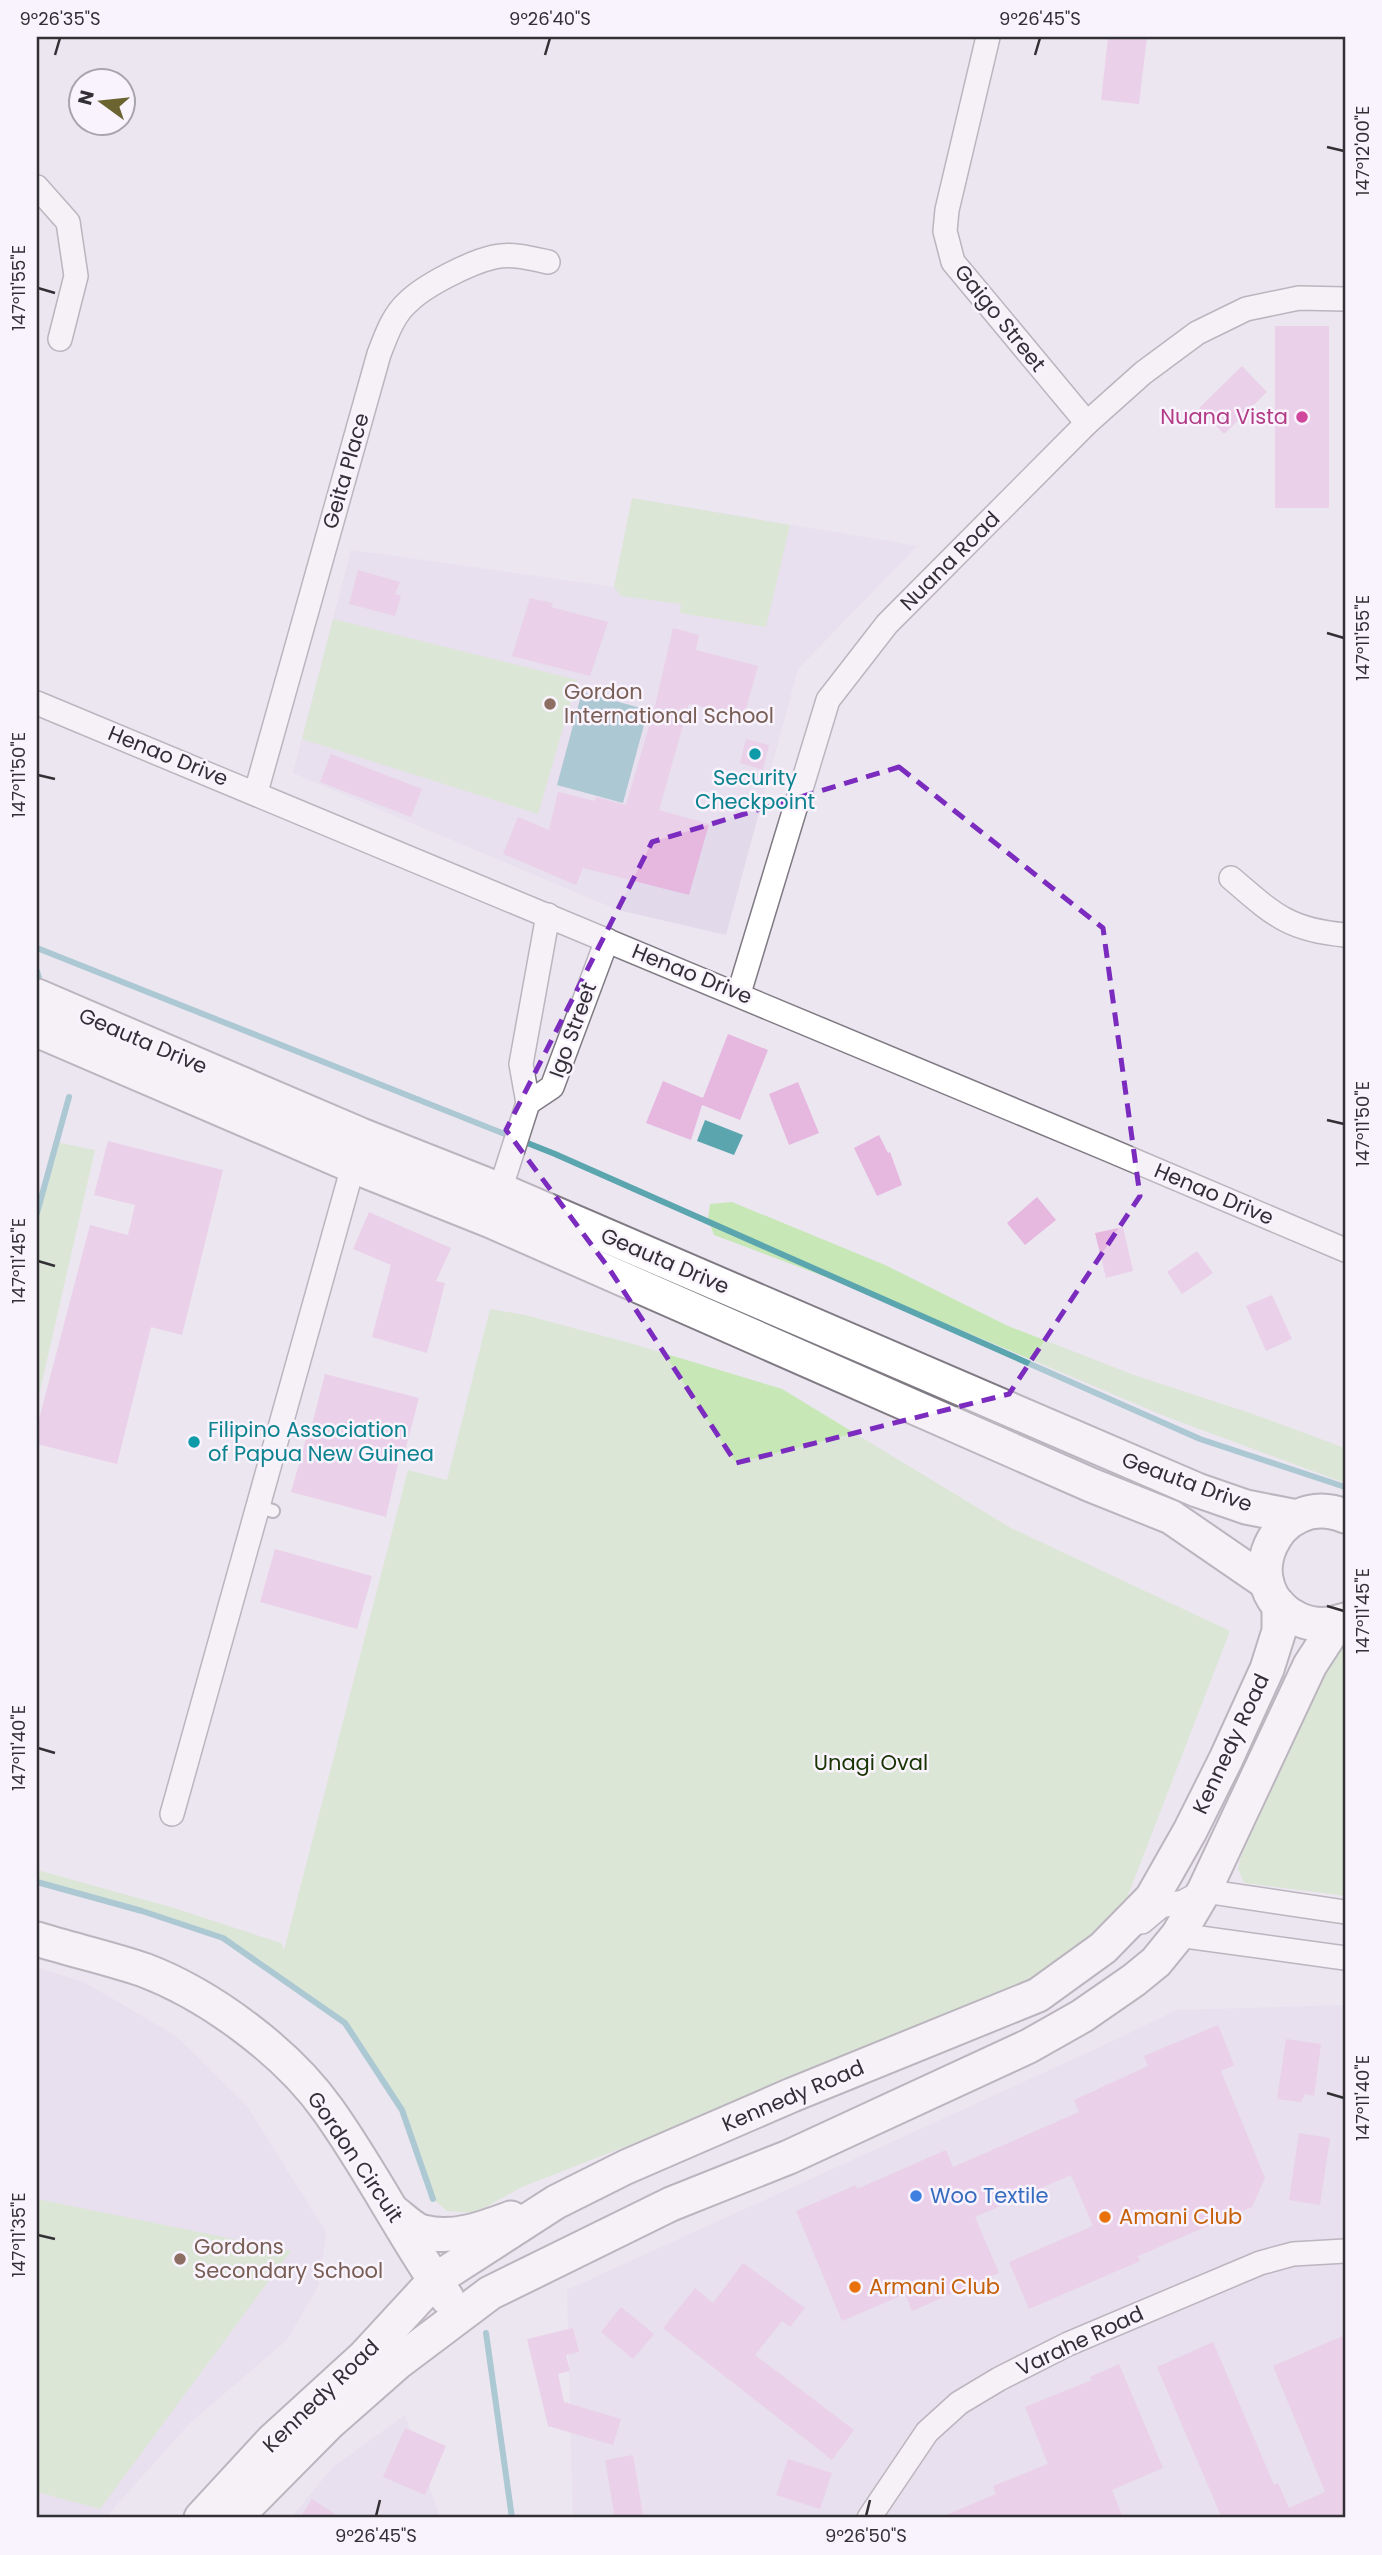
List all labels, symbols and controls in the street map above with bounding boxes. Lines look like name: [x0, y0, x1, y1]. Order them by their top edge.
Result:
text: 9°26'35"S: [19, 6, 101, 31]
text: 9°26'40"S: [509, 6, 591, 31]
text: 9°26'45"S: [999, 6, 1081, 31]
north arrow: [66, 66, 136, 136]
text: N: [71, 87, 101, 108]
text: 147°12'00"E: [1350, 106, 1375, 196]
text: 147°11'55"E: [6, 245, 31, 331]
street label: Gaigo Street: [948, 258, 1053, 377]
place label: Nuana Vista: [1160, 402, 1288, 431]
marker: Nuana Vista: [1294, 409, 1310, 425]
street label: Geita Place: [315, 410, 376, 532]
street label: Nuana Road: [893, 504, 1006, 617]
text: 147°11'55"E: [1350, 595, 1375, 681]
place label: Gordon International School: [564, 677, 774, 730]
marker: Gordon International School: [542, 696, 558, 712]
street label: Henao Drive: [104, 718, 232, 793]
text: 147°11'50"E: [6, 732, 31, 818]
marker: Security Checkpoint: [747, 746, 763, 762]
place label: Security Checkpoint: [695, 763, 815, 816]
street label: Henao Drive: [628, 936, 756, 1011]
street label: Igo Street: [542, 978, 603, 1082]
street label: Geauta Drive: [74, 1000, 212, 1081]
text: 147°11'50"E: [1350, 1081, 1375, 1167]
street label: Henao Drive: [1150, 1155, 1278, 1232]
text: 147°11'45"E: [6, 1218, 31, 1304]
street label: Geauta Drive: [596, 1220, 734, 1301]
place label: Filipino Association of Papua New Guinea: [208, 1415, 434, 1468]
marker: Filipino Association of Papua New Guinea: [186, 1434, 202, 1450]
street label: Geauta Drive: [1118, 1444, 1257, 1519]
text: 147°11'45"E: [1350, 1568, 1375, 1654]
street label: Kennedy Road: [1185, 1669, 1276, 1819]
text: 147°11'40"E: [6, 1705, 31, 1791]
park label: Unagi Oval: [814, 1748, 928, 1777]
street label: Kennedy Road: [717, 2053, 868, 2139]
text: 147°11'40"E: [1350, 2055, 1375, 2141]
street label: Gordon Circuit: [301, 2085, 410, 2228]
place label: Woo Textile: [930, 2181, 1048, 2210]
marker: Woo Textile: [908, 2188, 924, 2204]
text: 147°11'35"E: [6, 2192, 31, 2278]
place label: Amani Club: [1119, 2202, 1242, 2231]
marker: Amani Club: [1097, 2209, 1113, 2225]
place label: Gordons Secondary School: [194, 2232, 383, 2285]
marker: Gordons Secondary School: [172, 2251, 188, 2267]
place label: Armani Club: [869, 2272, 1000, 2301]
marker: Armani Club: [847, 2279, 863, 2295]
street label: Varahe Road: [1012, 2298, 1148, 2383]
street label: Kennedy Road: [256, 2333, 385, 2459]
text: 9°26'45"S: [335, 2523, 417, 2548]
text: 9°26'50"S: [825, 2523, 907, 2548]

